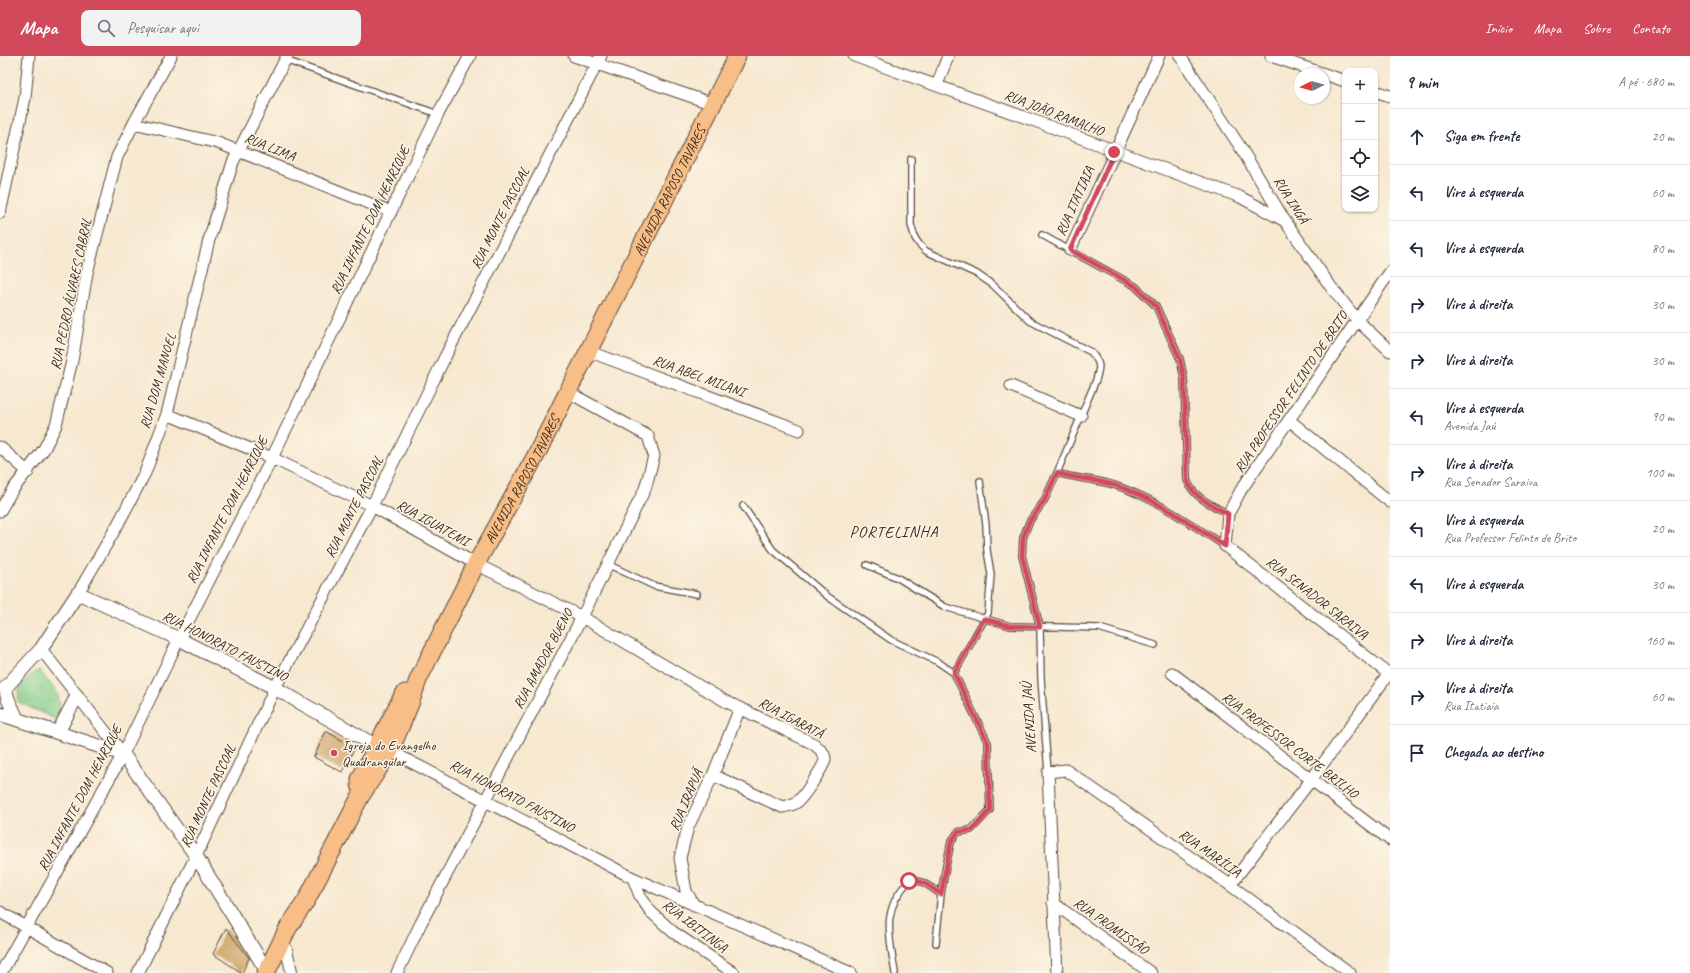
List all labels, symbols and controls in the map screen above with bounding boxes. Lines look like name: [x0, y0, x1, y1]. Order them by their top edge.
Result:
search box: [81, 10, 361, 46]
text: Mapa: [20, 16, 57, 40]
icon: search: [95, 17, 117, 39]
text: Pesquisar aqui: [127, 19, 199, 38]
text: Início: [1485, 20, 1512, 37]
text: Mapa: [1534, 20, 1561, 37]
text: Sobre: [1583, 20, 1610, 37]
text: Contato: [1632, 20, 1670, 37]
north arrow: [1294, 68, 1330, 104]
map controls: [1342, 68, 1378, 212]
button: +: [1342, 68, 1378, 104]
text: 9 min: [1406, 72, 1438, 93]
text: A pé · 680 m: [1618, 74, 1674, 90]
street label: RUA JOÃO RAMALHO: [1002, 86, 1108, 140]
button: −: [1342, 104, 1378, 140]
street label: AVENIDA RAPOSO TAVARES: [629, 120, 710, 258]
icon: ahead: [1406, 126, 1428, 148]
text: Siga em frente: [1444, 127, 1520, 146]
street label: RUA LIMA: [242, 129, 299, 165]
text: 20 m: [1652, 129, 1674, 145]
button: locate: [1342, 140, 1378, 176]
street label: RUA INFANTE DOM HENRIQUE: [327, 142, 414, 297]
route end: [1105, 143, 1123, 161]
street label: RUA ITATIAIA: [1052, 163, 1098, 238]
street label: RUA MONTE PASCOAL: [467, 164, 533, 272]
street label: RUA INGÁ: [1270, 173, 1313, 228]
button: layers: [1342, 176, 1378, 212]
icon: left: [1406, 182, 1428, 204]
text: Vire à esquerda: [1444, 183, 1523, 202]
text: 60 m: [1652, 185, 1674, 201]
street label: RUA PEDRO ÁLVARES CABRAL: [47, 217, 95, 371]
icon: left: [1406, 238, 1428, 260]
text: Vire à esquerda: [1444, 239, 1523, 258]
text: 80 m: [1652, 241, 1674, 257]
icon: right: [1406, 294, 1428, 316]
text: Vire à direita: [1444, 295, 1513, 314]
text: 30 m: [1652, 297, 1674, 313]
street label: RUA PROFESSOR FELINTO DE BRITO: [1231, 307, 1352, 476]
street label: RUA DOM MANOEL: [136, 331, 180, 430]
icon: right: [1406, 350, 1428, 372]
street label: RUA ABEL MILANI: [651, 351, 751, 402]
text: Vire à direita: [1444, 351, 1513, 370]
text: 30 m: [1652, 353, 1674, 369]
text: Vire à esquerda: [1444, 399, 1523, 418]
icon: left: [1406, 406, 1428, 428]
text: 90 m: [1652, 409, 1674, 425]
street label: AVENIDA RAPOSO TAVARES: [481, 410, 564, 546]
text: Avenida Jaú: [1444, 418, 1495, 434]
street label: RUA INFANTE DOM HENRIQUE: [183, 432, 272, 586]
street label: RUA MONTE PASCOAL: [321, 453, 387, 561]
text: Vire à direita: [1444, 455, 1513, 474]
icon: right: [1406, 462, 1428, 484]
text: 100 m: [1646, 465, 1674, 481]
text: Rua Senador Saraiva: [1444, 474, 1537, 490]
street label: RUA IGUATEMI: [394, 496, 475, 551]
text: Vire à esquerda: [1444, 511, 1523, 530]
icon: left: [1406, 518, 1428, 540]
text: 20 m: [1652, 521, 1674, 537]
district label: PORTELINHA: [850, 522, 938, 542]
text: Rua Professor Felinto de Brito: [1444, 530, 1576, 546]
street label: RUA SENADOR SARAIVA: [1263, 553, 1372, 644]
icon: left: [1406, 574, 1428, 596]
text: Vire à esquerda: [1444, 575, 1523, 594]
text: 30 m: [1652, 577, 1674, 593]
street label: RUA AMADOR BUENO: [510, 604, 577, 712]
street label: RUA HONORATO FAUSTINO: [160, 607, 292, 686]
icon: right: [1406, 630, 1428, 652]
text: Vire à direita: [1444, 631, 1513, 650]
text: 160 m: [1646, 633, 1674, 649]
street label: AVENIDA JAÚ: [1018, 679, 1040, 754]
text: Vire à direita: [1444, 679, 1513, 698]
icon: right: [1406, 686, 1428, 708]
street label: RUA PROFESSOR CORTE BRILHO: [1219, 688, 1363, 803]
text: 60 m: [1652, 689, 1674, 705]
street label: RUA IGARATÁ: [756, 694, 828, 743]
text: Rua Itatiaia: [1444, 698, 1499, 714]
street label: RUA INFANTE DOM HENRIQUE: [34, 721, 126, 874]
place label: Igreja do Evangelho Quadrangular: [342, 737, 436, 770]
street label: RUA MONTE PASCOAL: [177, 742, 239, 850]
icon: arrive: [1406, 742, 1428, 764]
text: Chegada ao destino: [1444, 743, 1543, 762]
marker: Igreja do Evangelho Quadrangular: [329, 748, 339, 758]
street label: RUA HONORATO FAUSTINO: [447, 756, 579, 837]
street label: RUA IRAPUÃ: [666, 764, 708, 833]
street label: RUA MARÍLIA: [1176, 825, 1245, 881]
route start: [900, 872, 918, 890]
street label: RUA PROMISSÃO: [1070, 894, 1153, 959]
street label: RUA IBITINGA: [659, 896, 732, 957]

